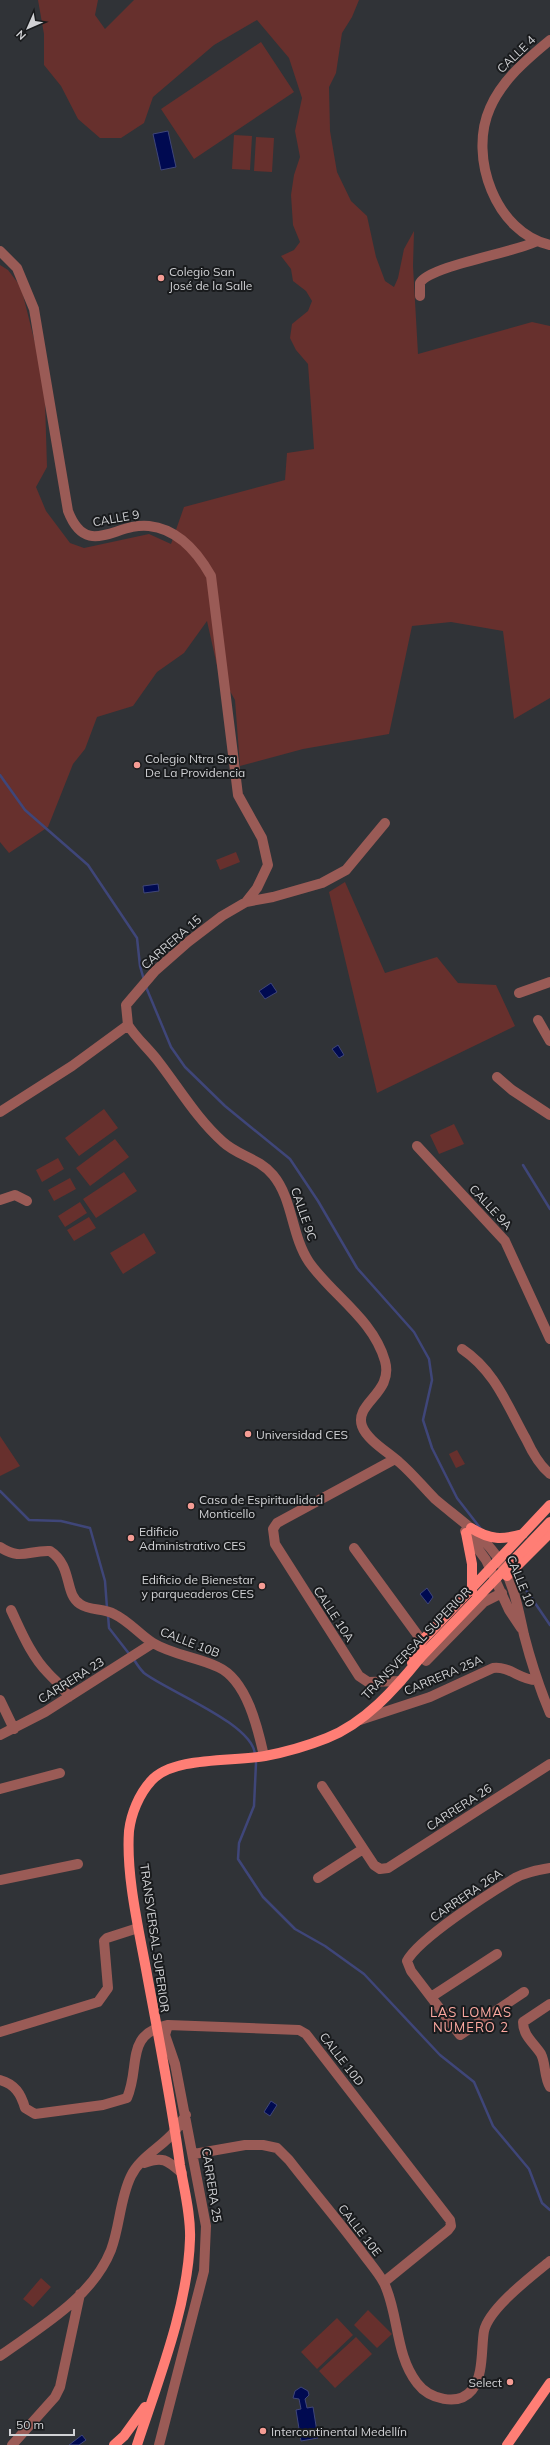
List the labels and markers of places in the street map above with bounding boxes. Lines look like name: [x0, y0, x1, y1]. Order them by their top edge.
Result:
place label: Colegio San José de la Salle: [169, 264, 252, 293]
marker: Colegio San José de la Salle: [156, 273, 166, 283]
place label: Colegio Ntra Sra De La Providencia: [145, 751, 245, 780]
marker: Colegio Ntra Sra De La Providencia: [132, 760, 142, 770]
place label: Universidad CES: [256, 1427, 348, 1442]
marker: Universidad CES: [243, 1429, 253, 1439]
place label: Casa de Espiritualidad Monticello: [199, 1492, 323, 1521]
marker: Casa de Espiritualidad Monticello: [186, 1501, 196, 1511]
place label: Edificio Administrativo CES: [139, 1524, 246, 1553]
marker: Edificio Administrativo CES: [126, 1533, 136, 1543]
place label: Edificio de Bienestar y parqueaderos CES: [141, 1572, 255, 1601]
marker: Edificio de Bienestar y parqueaderos CES: [257, 1581, 267, 1591]
place label: Select: [468, 2375, 502, 2390]
marker: Select: [505, 2377, 515, 2387]
place label: Intercontinental Medellín: [271, 2424, 407, 2439]
marker: Intercontinental Medellín: [258, 2426, 268, 2436]

